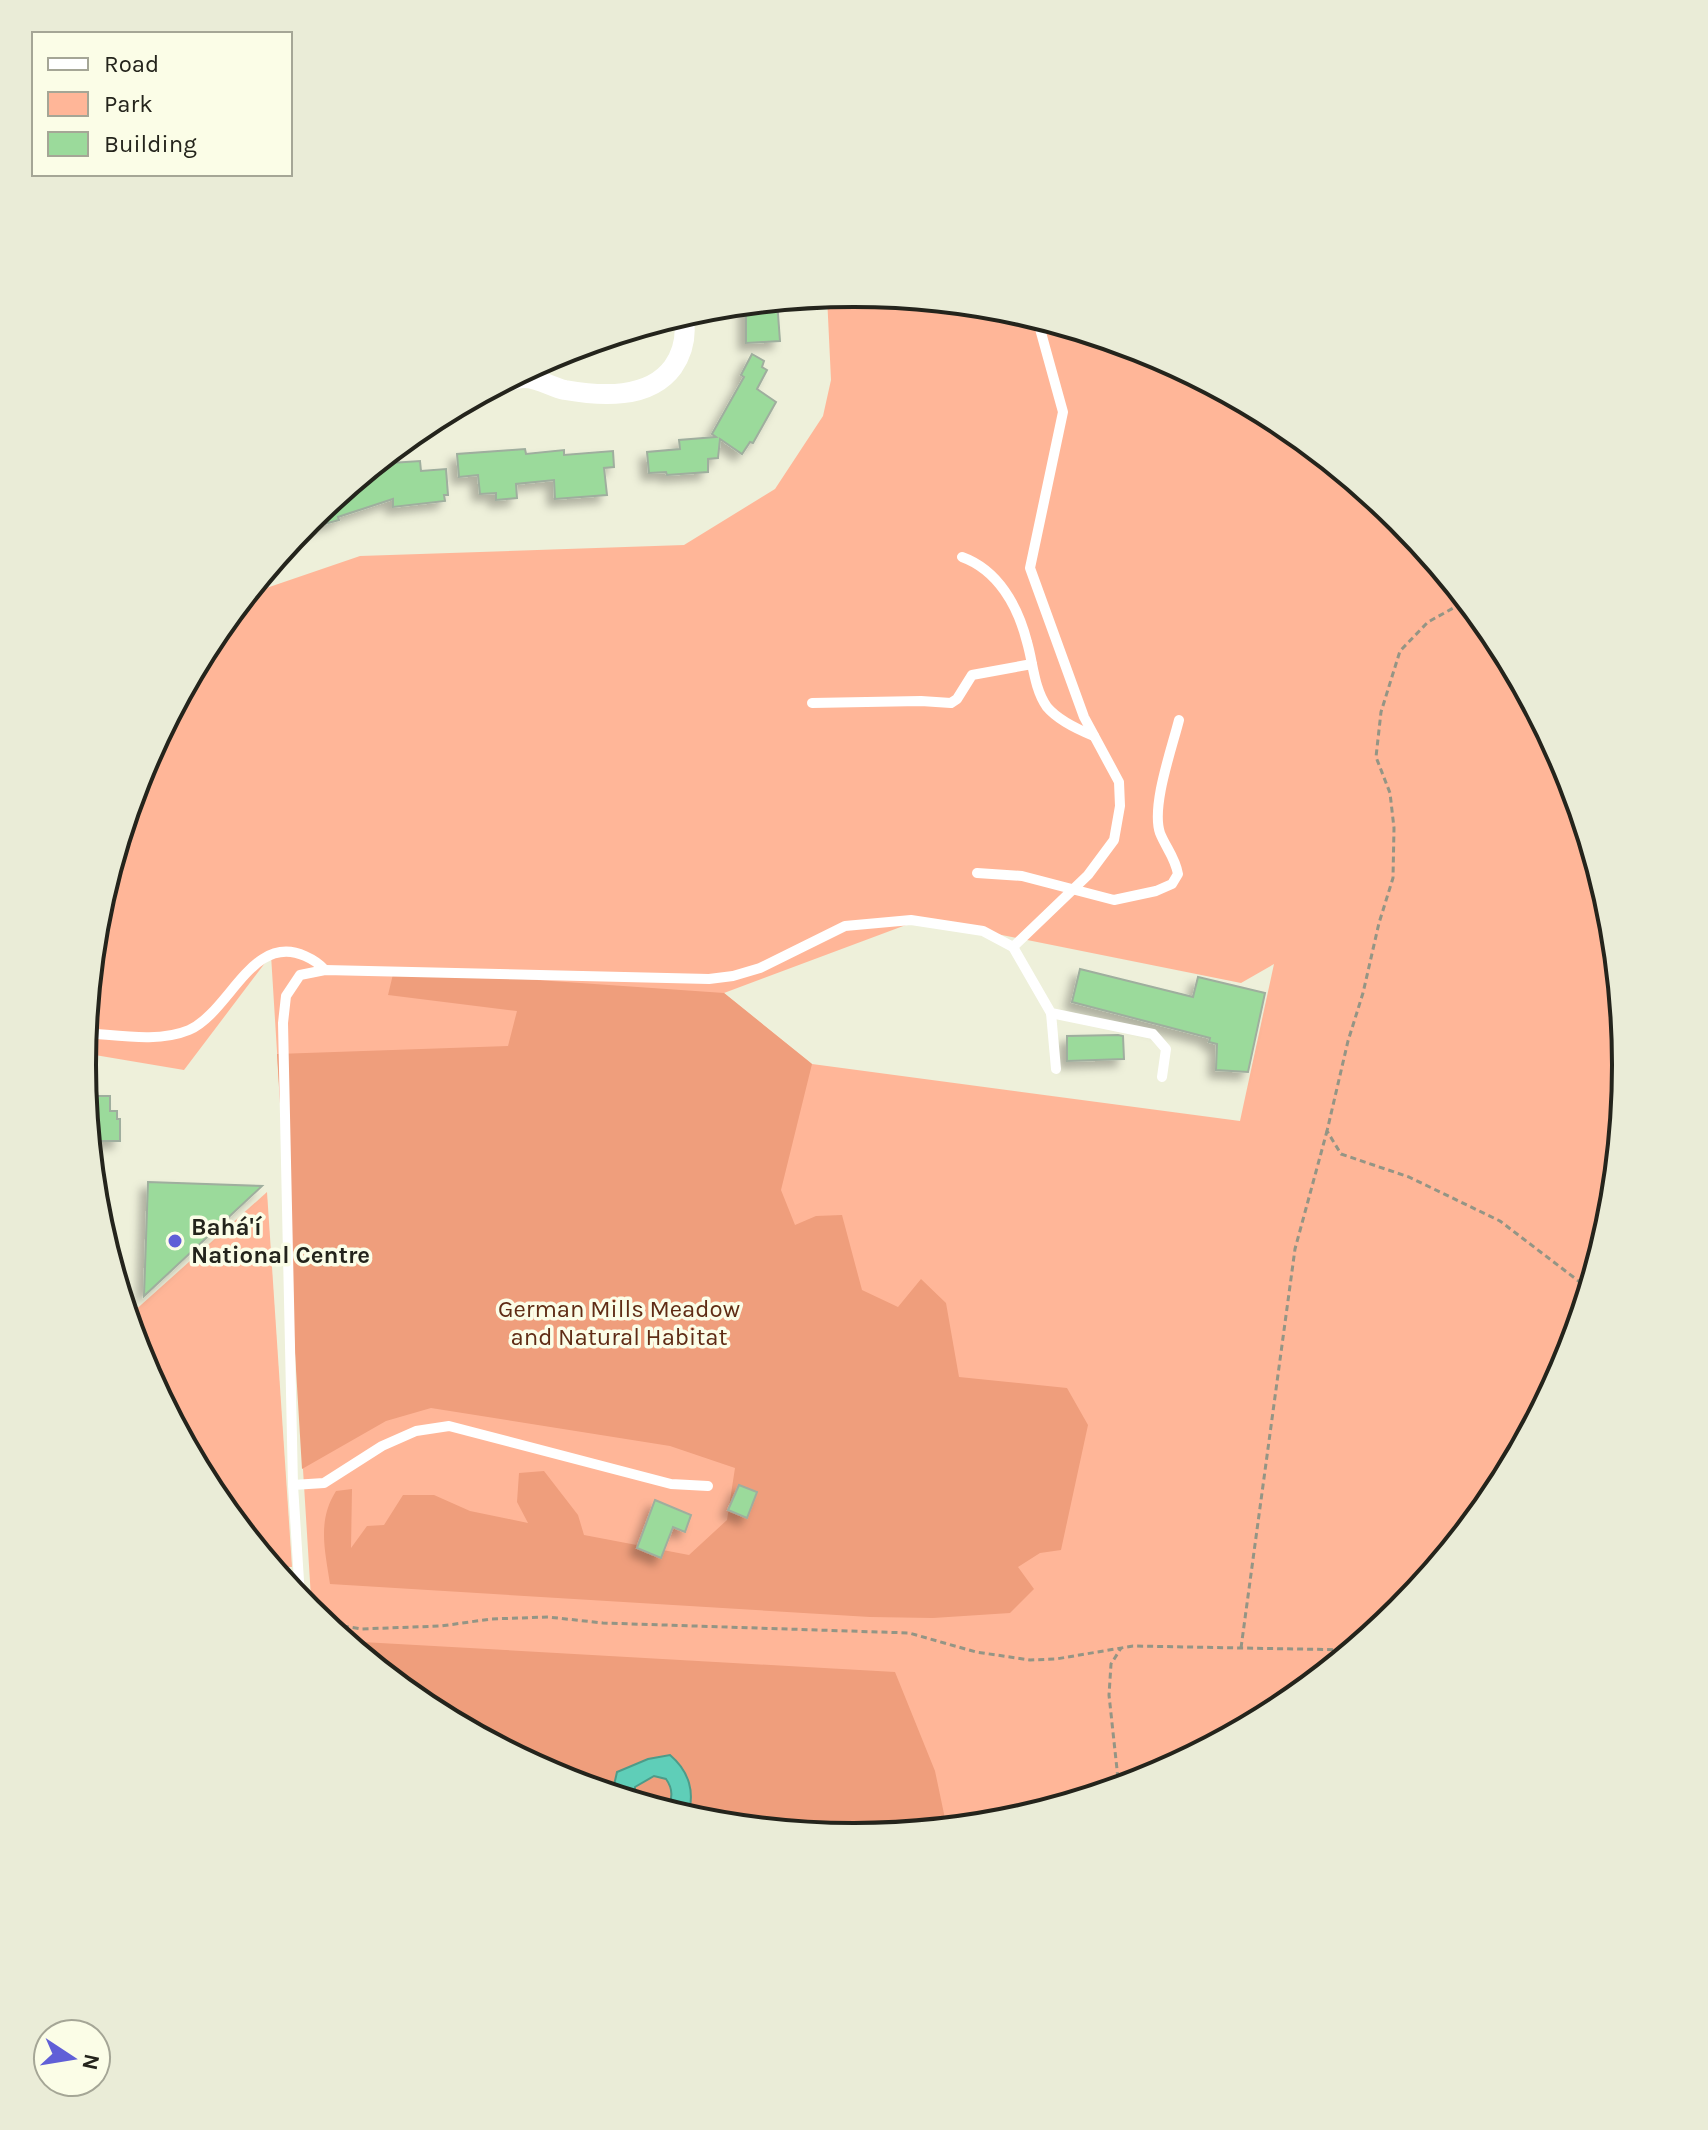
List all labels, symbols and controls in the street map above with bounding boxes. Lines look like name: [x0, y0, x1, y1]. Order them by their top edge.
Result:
legend: [32, 32, 292, 176]
text: Road: [104, 50, 159, 78]
text: Park: [104, 90, 153, 118]
text: Building: [104, 130, 197, 158]
place label: Bahá'í National Centre: [191, 1213, 370, 1269]
marker: Bahá'í National Centre: [166, 1232, 184, 1250]
park label: German Mills Meadow and Natural Habitat: [498, 1295, 740, 1351]
north arrow: [32, 2018, 112, 2098]
text: N: [76, 2052, 105, 2072]

